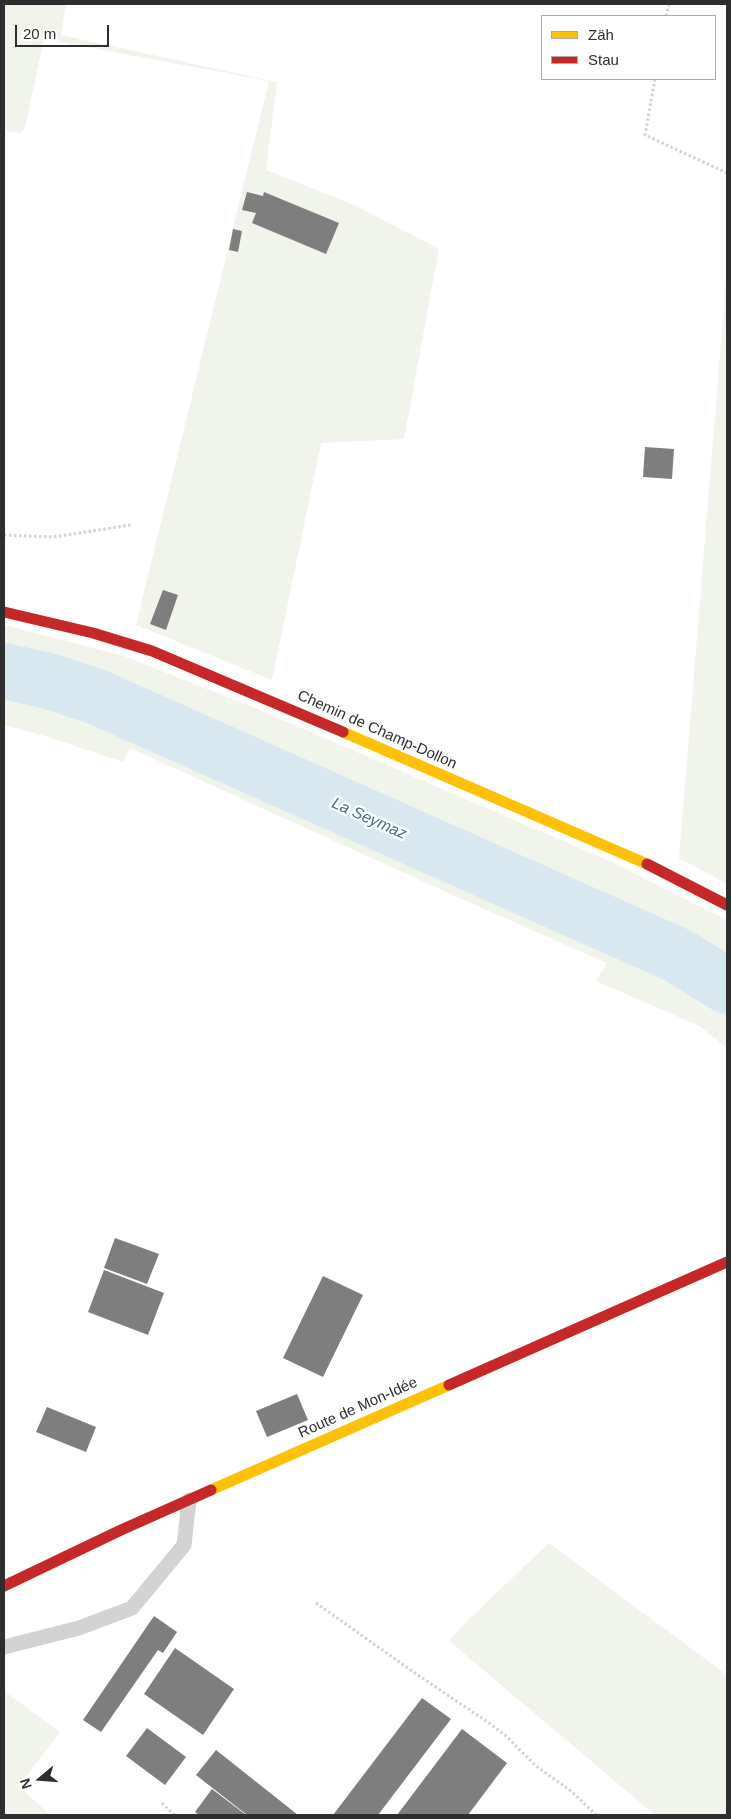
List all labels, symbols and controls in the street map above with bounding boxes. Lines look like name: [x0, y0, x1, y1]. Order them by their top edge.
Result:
scale bar: [18, 15, 111, 47]
legend: [541, 15, 716, 80]
text: 20 m: [23, 25, 56, 42]
text: Zäh: [588, 26, 614, 43]
text: Stau: [588, 51, 619, 68]
street label: Chemin de Champ-Dollon: [295, 687, 459, 773]
water label: La Seymaz: [329, 794, 409, 844]
street label: Route de Mon-Idée: [296, 1374, 420, 1442]
north arrow: [15, 1754, 65, 1804]
text: N: [17, 1776, 35, 1791]

